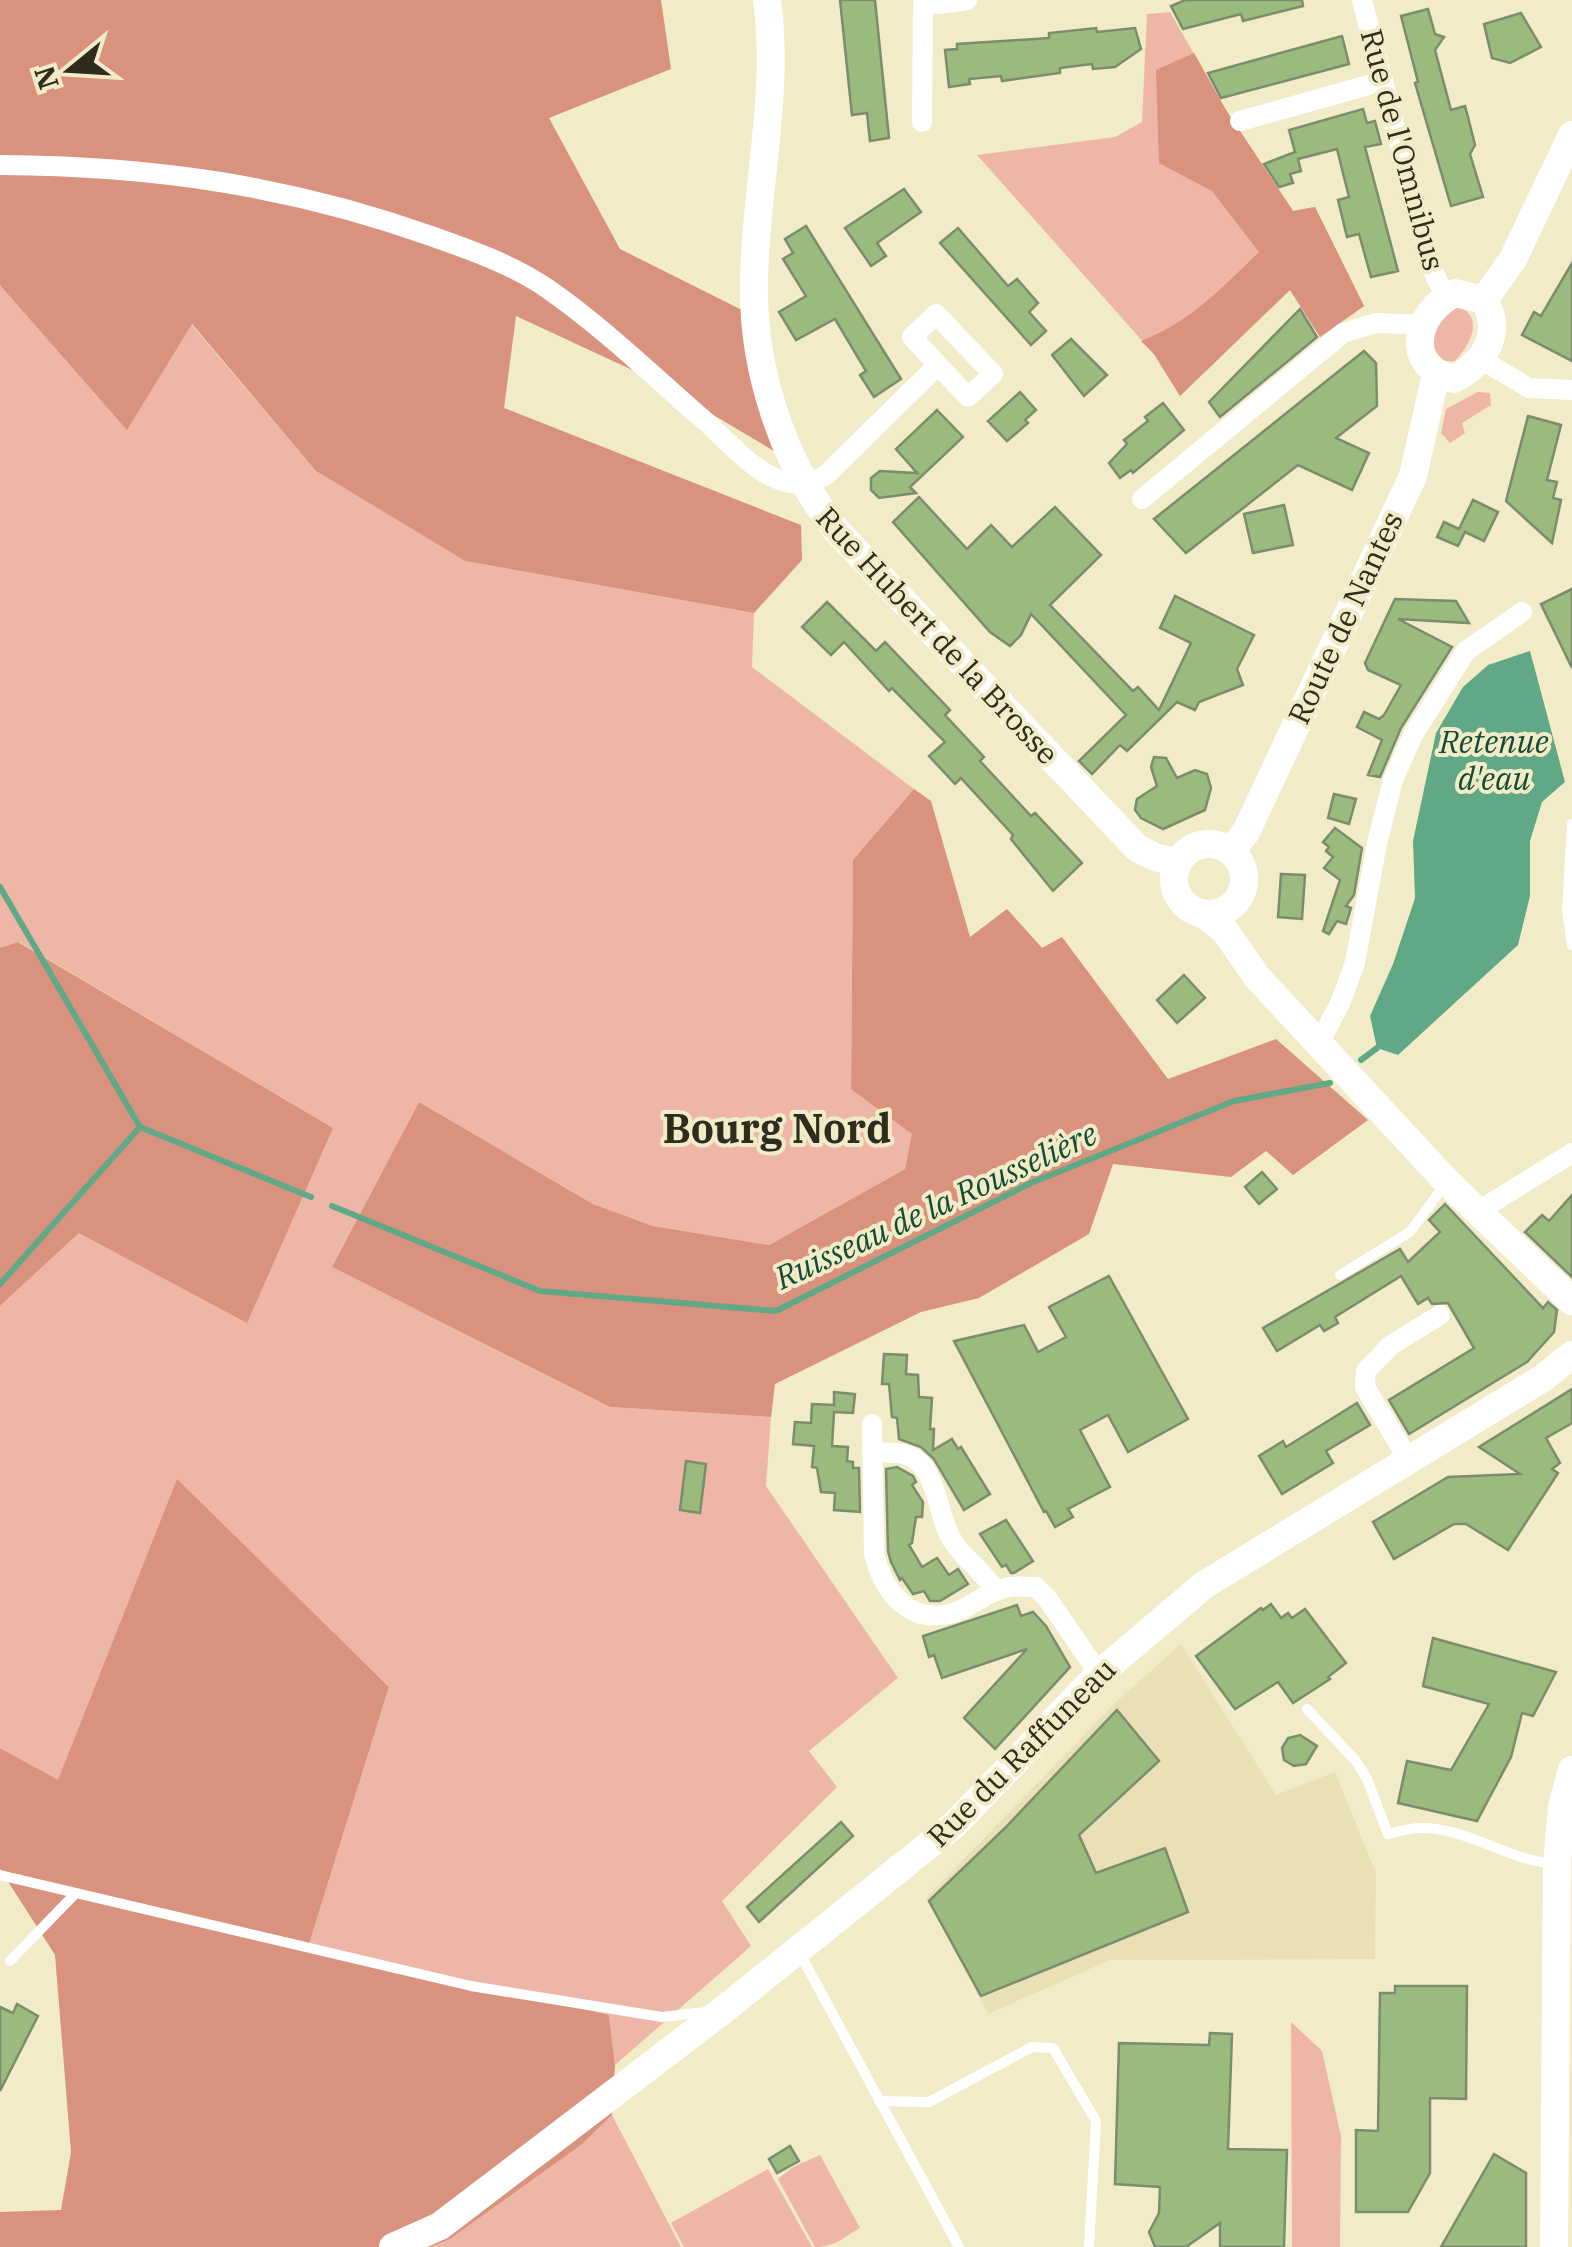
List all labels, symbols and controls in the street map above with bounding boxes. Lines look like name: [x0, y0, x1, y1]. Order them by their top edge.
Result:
north arrow: [20, 20, 120, 120]
street label: Rue de l'Omnibus: [1352, 24, 1454, 275]
text: N: [25, 62, 67, 94]
street label: Rue Hubert de la Brosse: [808, 498, 1068, 772]
street label: Route de Nantes: [1278, 505, 1411, 730]
water label: Retenue d'eau: [1438, 720, 1549, 799]
district label: Bourg Nord: [663, 1102, 891, 1154]
water label: Ruisseau de la Rousselière: [767, 1112, 1103, 1299]
street label: Rue du Raffuneau: [918, 1649, 1124, 1855]

